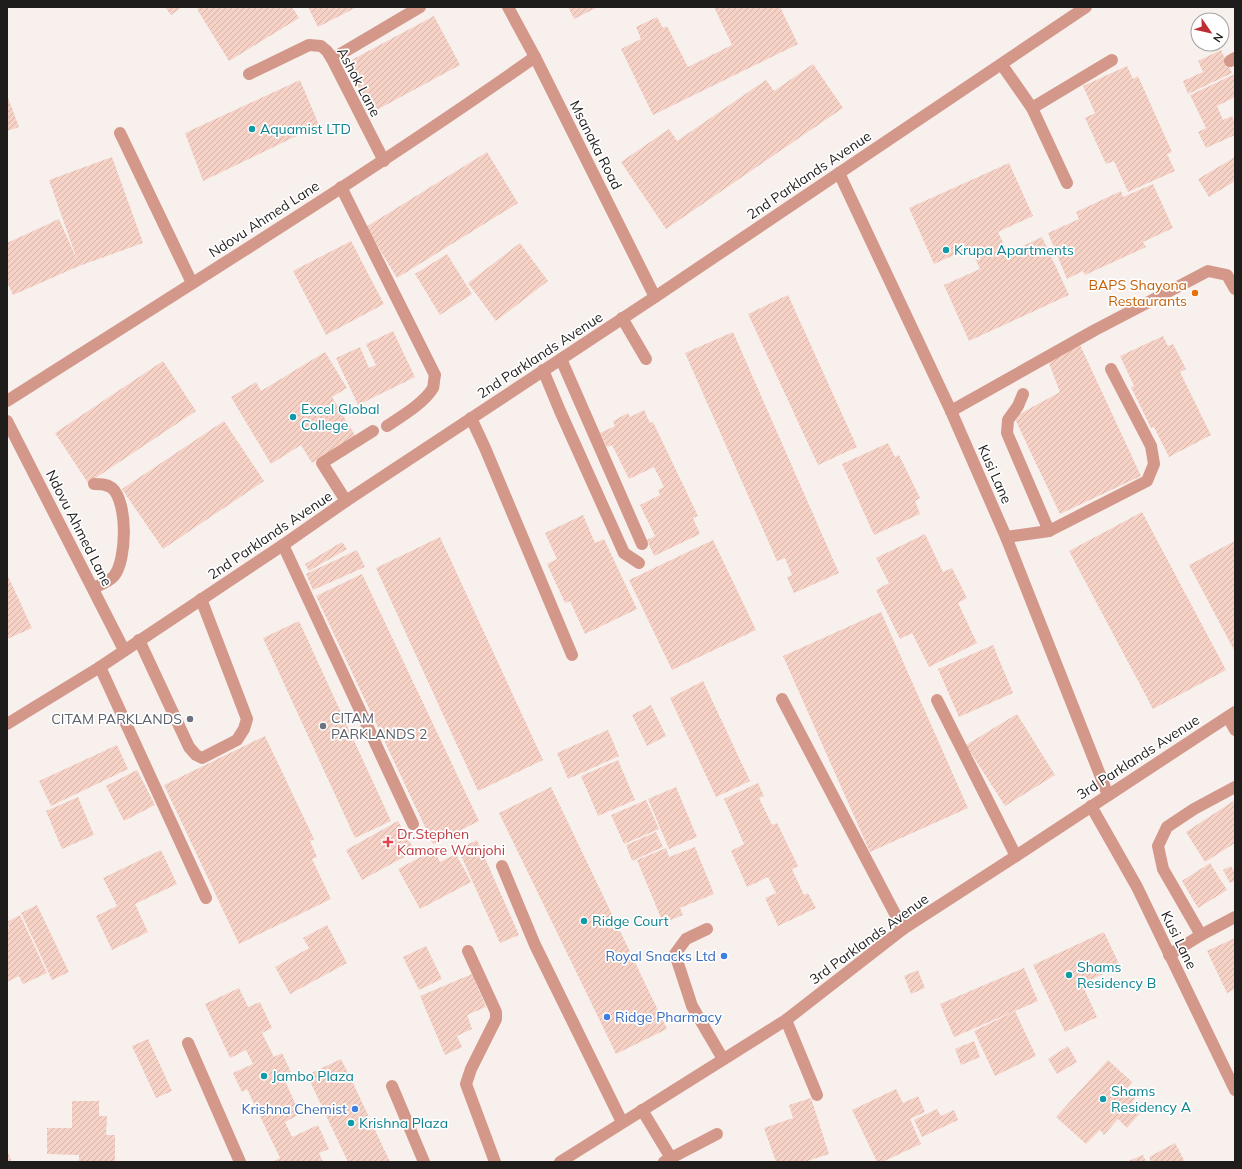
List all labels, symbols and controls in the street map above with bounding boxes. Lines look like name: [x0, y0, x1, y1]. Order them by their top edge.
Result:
north arrow: [1190, 12, 1230, 52]
text: N: [1210, 30, 1226, 45]
street label: Ashok Lane: [333, 44, 385, 120]
street label: Msanaka Road: [566, 97, 626, 193]
place label: Aquamist LTD: [260, 120, 351, 138]
marker: Aquamist LTD: [247, 124, 257, 134]
street label: 2nd Parklands Avenue: [744, 127, 874, 223]
street label: Ndovu Ahmed Lane: [205, 177, 323, 261]
place label: Krupa Apartments: [954, 241, 1074, 259]
marker: Krupa Apartments: [941, 245, 951, 255]
place label: BAPS Shayona Restaurants: [1089, 276, 1187, 310]
marker: BAPS Shayona Restaurants: [1190, 288, 1200, 298]
street label: 2nd Parklands Avenue: [474, 308, 606, 402]
place label: Excel Global College: [301, 400, 380, 434]
marker: Excel Global College: [288, 412, 298, 422]
street label: Kusi Lane: [974, 442, 1016, 506]
street label: Ndovu Ahmed Lane: [42, 467, 116, 589]
street label: 2nd Parklands Avenue: [205, 487, 335, 583]
place label: CITAM PARKLANDS 2: [331, 709, 427, 743]
place label: CITAM PARKLANDS: [51, 710, 182, 728]
street label: 3rd Parklands Avenue: [1073, 711, 1203, 803]
marker: CITAM PARKLANDS: [185, 714, 195, 724]
marker: CITAM PARKLANDS 2: [318, 721, 328, 731]
place label: Dr.Stephen Kamore Wanjohi: [397, 825, 505, 859]
marker: Dr.Stephen Kamore Wanjohi: [382, 836, 394, 848]
street label: 3rd Parklands Avenue: [806, 890, 932, 988]
street label: Kusi Lane: [1157, 908, 1201, 972]
place label: Ridge Court: [592, 912, 669, 930]
marker: Ridge Court: [579, 916, 589, 926]
place label: Royal Snacks Ltd: [605, 947, 716, 965]
marker: Royal Snacks Ltd: [719, 951, 729, 961]
place label: Shams Residency B: [1077, 958, 1156, 992]
marker: Shams Residency B: [1064, 970, 1074, 980]
place label: Ridge Pharmacy: [615, 1008, 723, 1026]
marker: Ridge Pharmacy: [602, 1012, 612, 1022]
place label: Jambo Plaza: [272, 1067, 354, 1085]
marker: Jambo Plaza: [259, 1071, 269, 1081]
place label: Shams Residency A: [1111, 1082, 1192, 1116]
marker: Shams Residency A: [1098, 1094, 1108, 1104]
place label: Krishna Chemist: [242, 1100, 347, 1118]
marker: Krishna Chemist: [350, 1104, 360, 1114]
place label: Krishna Plaza: [359, 1114, 448, 1132]
marker: Krishna Plaza: [346, 1118, 356, 1128]

